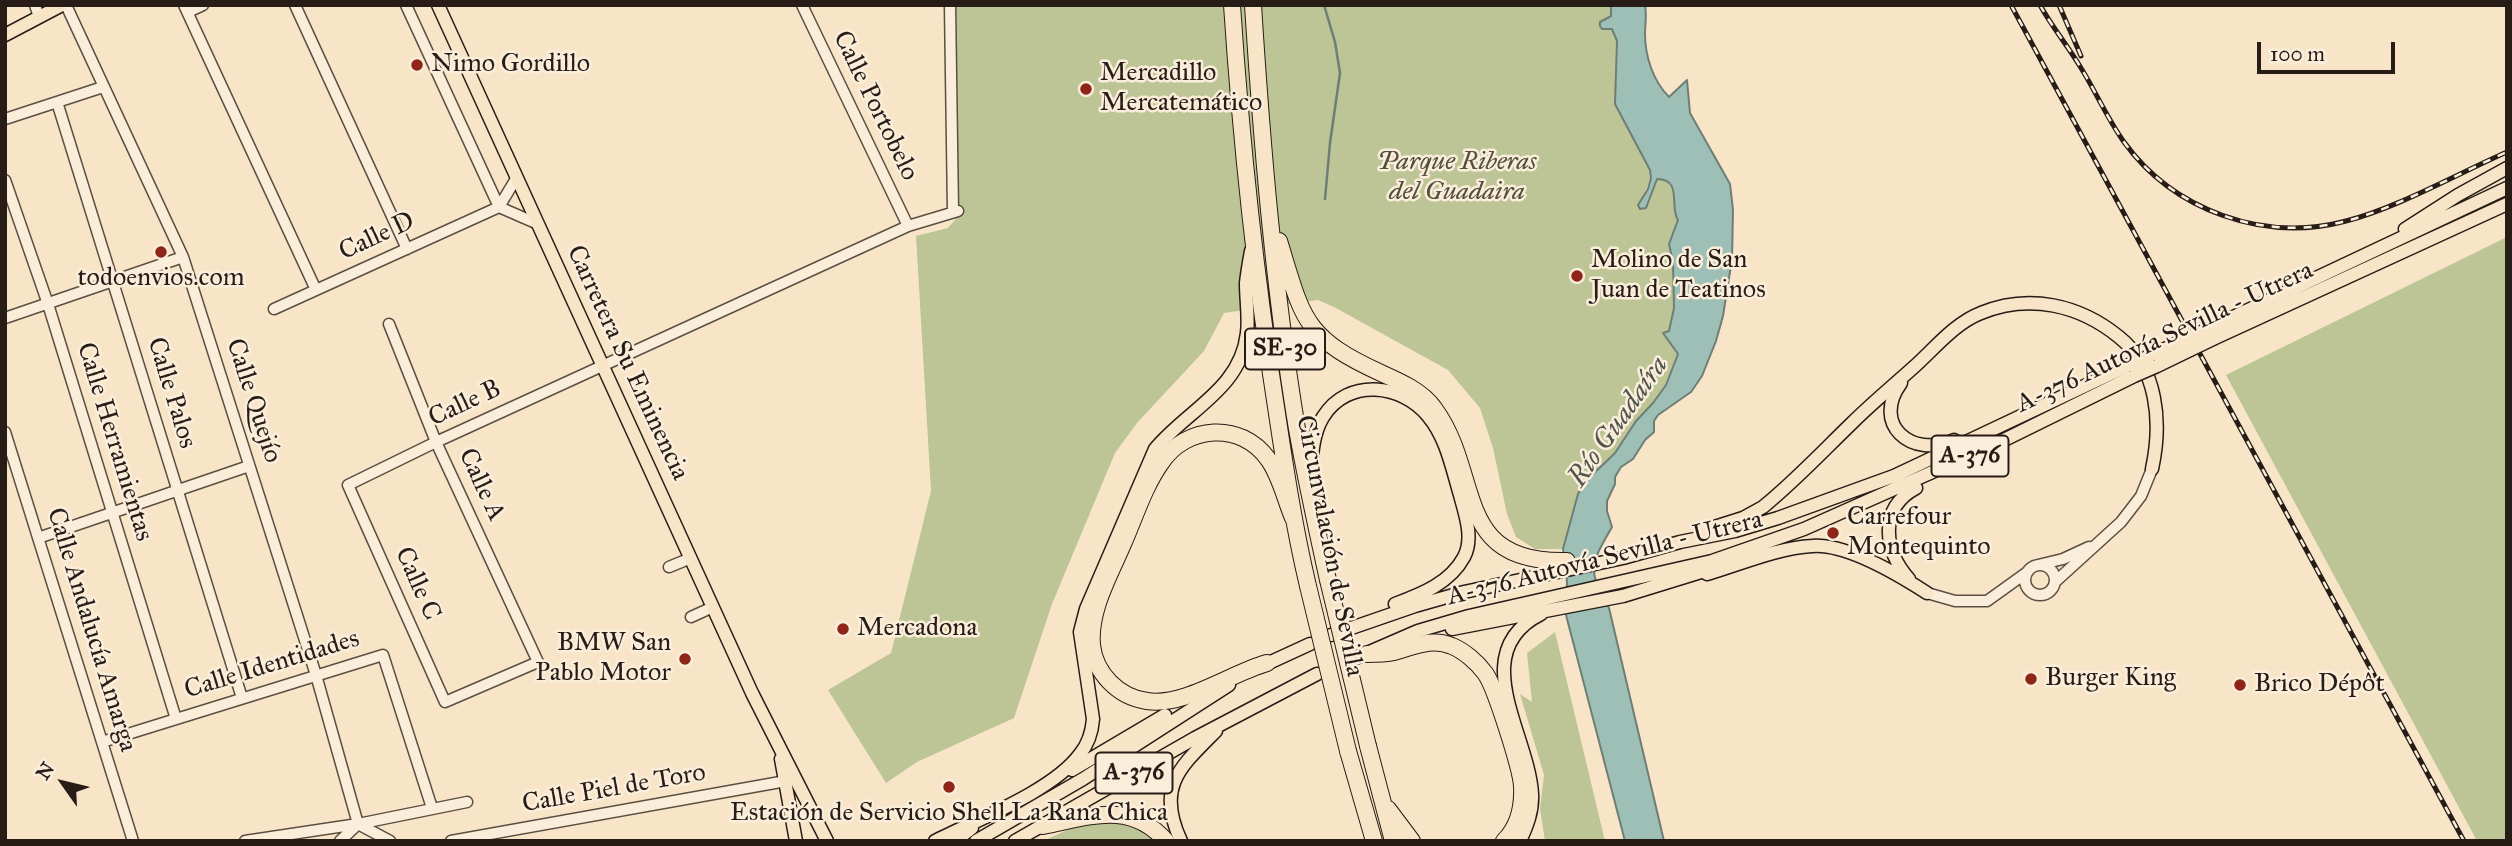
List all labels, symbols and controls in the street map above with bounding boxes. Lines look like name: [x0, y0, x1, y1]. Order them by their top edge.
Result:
street label: Calle Portobelo: [825, 26, 925, 186]
scale bar: [2260, 28, 2398, 72]
text: 100 m: [2270, 41, 2325, 67]
place label: Nimo Gordillo: [431, 49, 590, 81]
marker: Nimo Gordillo: [409, 57, 425, 73]
place label: Mercadillo Mercatemático: [1100, 58, 1262, 119]
marker: Mercadillo Mercatemático: [1078, 81, 1094, 97]
park label: Parque Riberas del Guadaira: [1377, 147, 1537, 208]
street label: Calle D: [334, 206, 420, 268]
street label: Carretera Su Eminencia: [559, 241, 695, 485]
marker: todoenvios.com: [153, 244, 169, 260]
place label: Molino de San Juan de Teatinos: [1591, 245, 1766, 306]
street label: A-376 Autovía Sevilla - Utrera: [2012, 255, 2318, 421]
place label: todoenvios.com: [77, 263, 245, 295]
marker: Molino de San Juan de Teatinos: [1569, 268, 1585, 284]
road number: SE-30: [1245, 328, 1325, 370]
street label: Calle Palos: [139, 334, 203, 452]
street label: Calle Quejío: [218, 335, 288, 467]
street label: Calle Herramientas: [69, 339, 159, 545]
water label: Río Guadaíra: [1562, 350, 1676, 494]
street label: Calle B: [424, 374, 506, 434]
street label: Circunvalación de Sevilla: [1288, 413, 1370, 679]
road number: A-376: [1932, 435, 2008, 476]
street label: Calle A: [451, 444, 511, 526]
place label: Carrefour Montequinto: [1847, 502, 1991, 564]
street label: Calle Andalucía Amarga: [39, 504, 143, 756]
street label: A-376 Autovía Sevilla - Utrera: [1444, 505, 1766, 613]
marker: Carrefour Montequinto: [1825, 525, 1841, 541]
street label: Calle C: [387, 543, 447, 625]
place label: Mercadona: [857, 613, 977, 645]
marker: Mercadona: [835, 621, 851, 637]
street label: Calle Identidades: [181, 624, 363, 706]
place label: BMW San Pablo Motor: [535, 628, 671, 690]
marker: BMW San Pablo Motor: [677, 651, 693, 667]
place label: Burger King: [2045, 663, 2176, 695]
place label: Brico Dépôt: [2254, 669, 2385, 701]
marker: Burger King: [2023, 671, 2039, 687]
marker: Brico Dépôt: [2232, 677, 2248, 693]
north arrow: [28, 748, 98, 818]
road number: A-376: [1096, 752, 1172, 794]
text: N: [31, 758, 59, 784]
street label: Calle Piel de Toro: [520, 758, 708, 820]
marker: Estación de Servicio Shell La Rana Chica: [941, 779, 957, 795]
place label: Estación de Servicio Shell La Rana Chica: [730, 798, 1168, 830]

